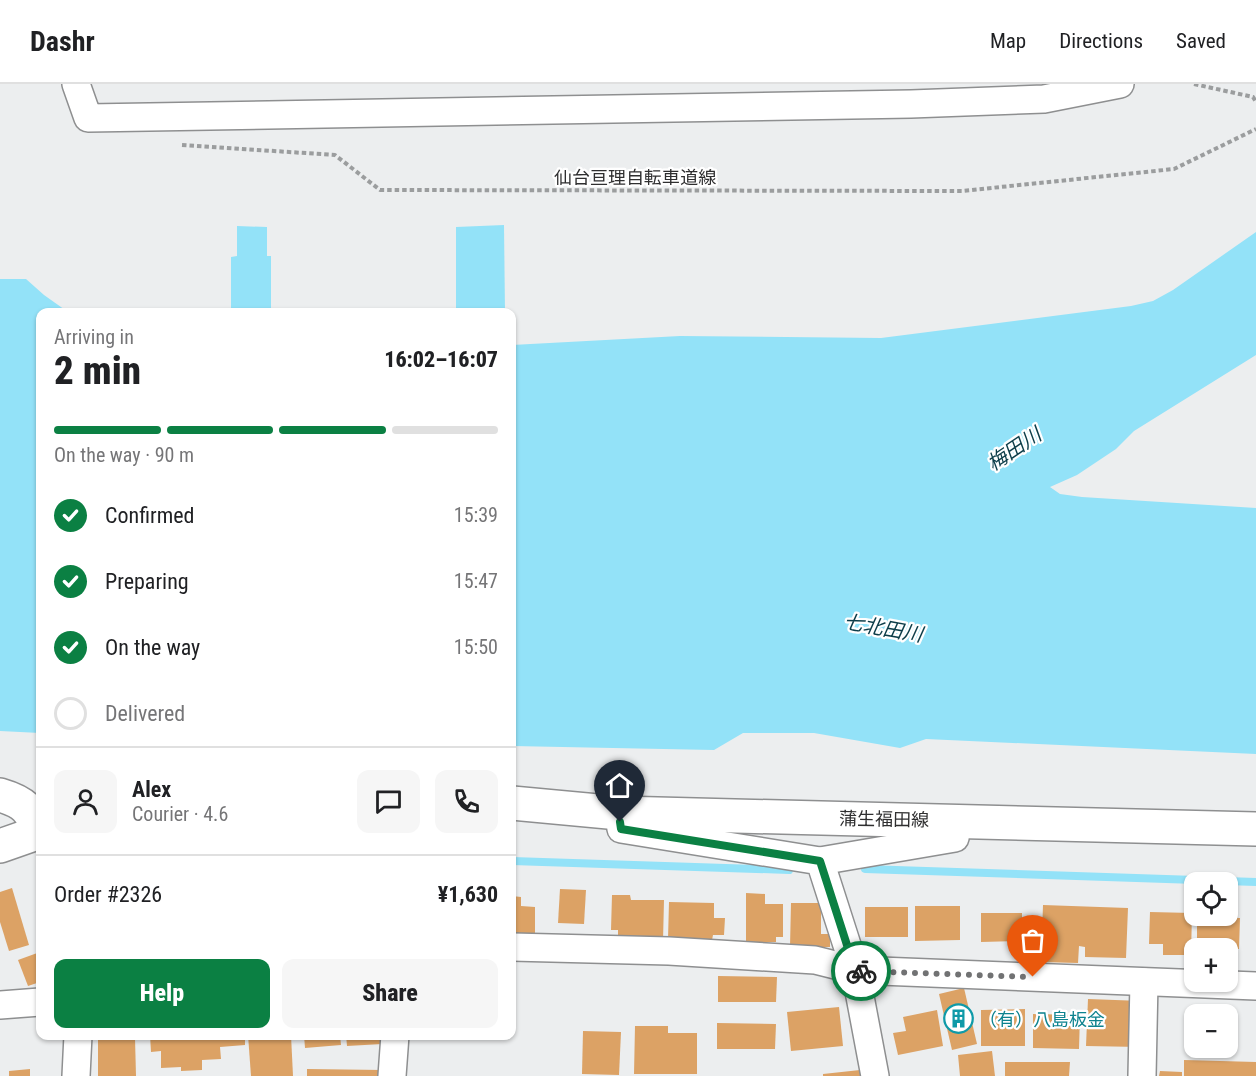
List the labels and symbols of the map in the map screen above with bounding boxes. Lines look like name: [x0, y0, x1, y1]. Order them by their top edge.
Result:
street label: 仙台亘理自転車道線: [554, 167, 716, 188]
water label: 梅田川: [982, 421, 1047, 476]
water label: 七北田川: [842, 609, 926, 647]
pin: [594, 760, 645, 822]
street label: 蒲生福田線: [839, 808, 929, 830]
pin: [1007, 915, 1058, 977]
courier: [831, 941, 891, 1001]
building icon: （有）八島板金: [942, 1003, 974, 1035]
place label: （有）八島板金: [979, 1009, 1105, 1030]

